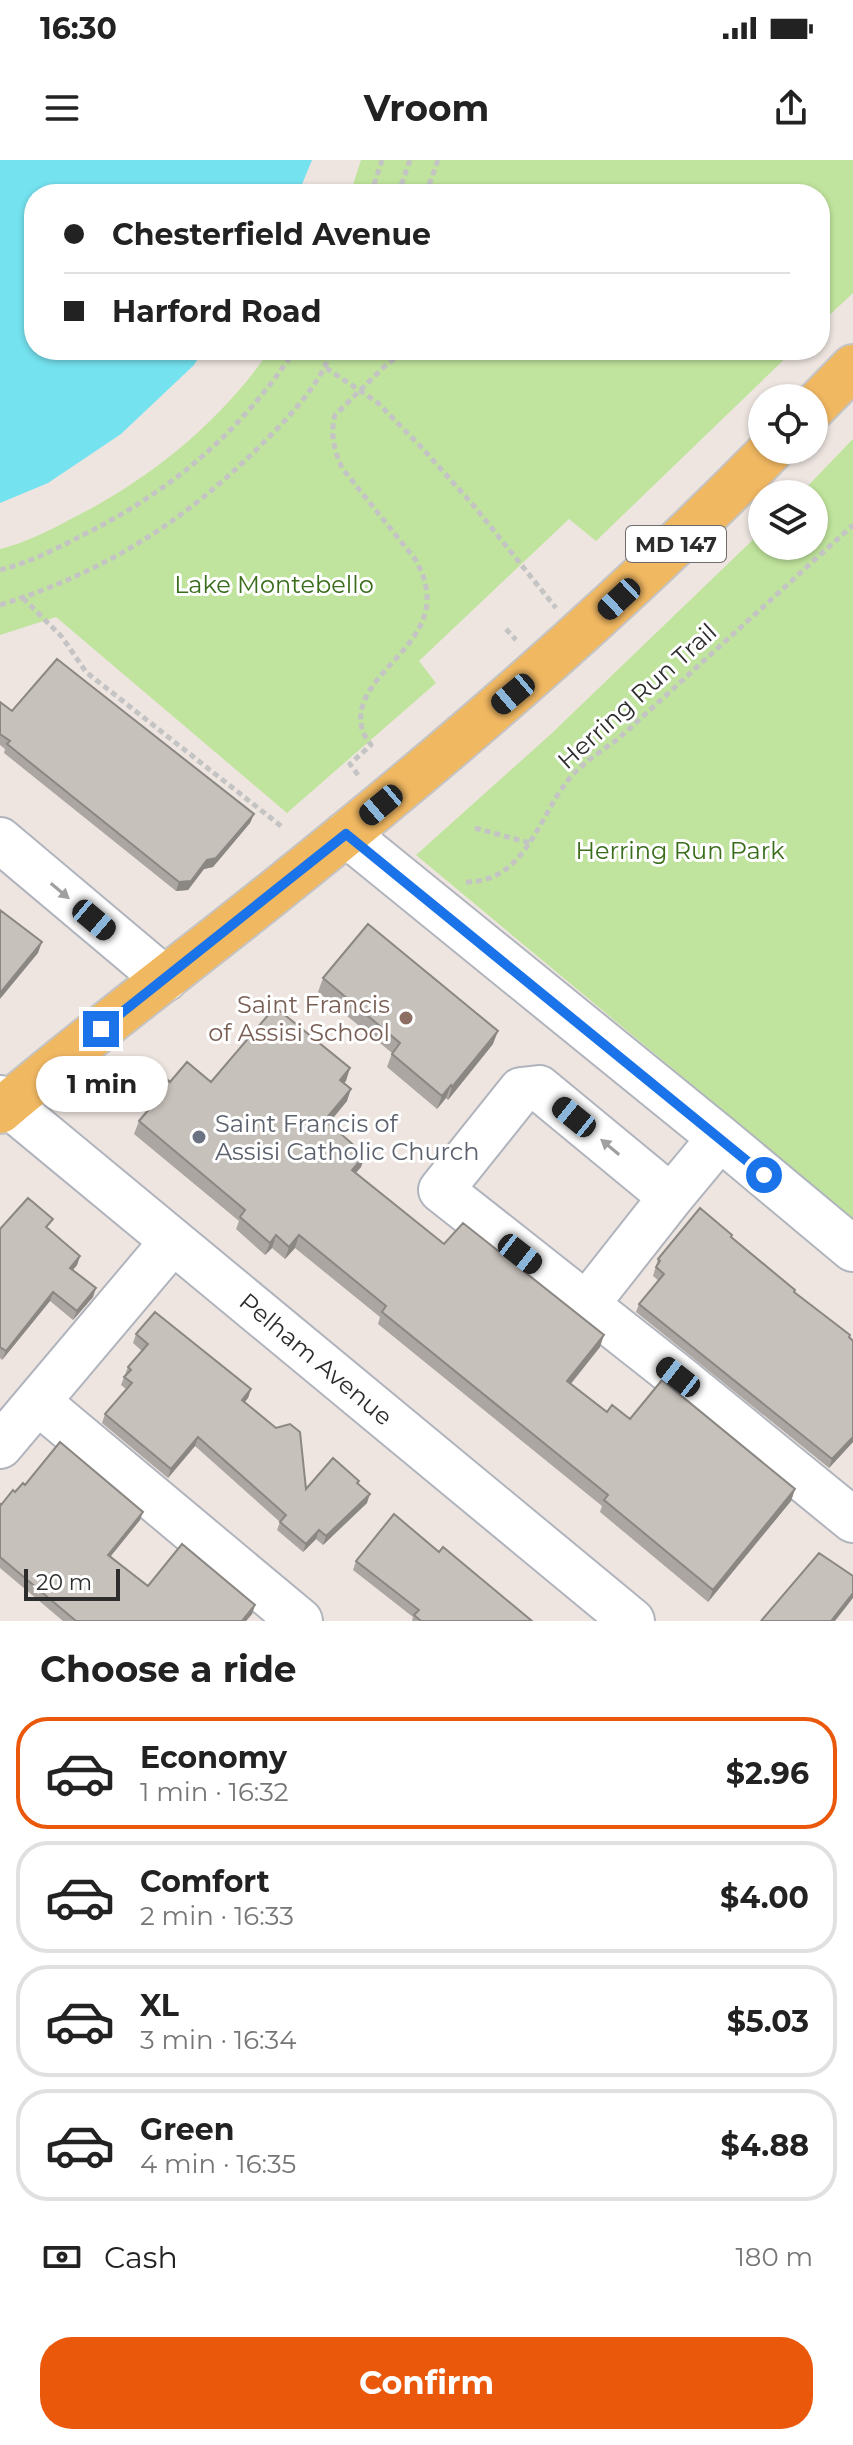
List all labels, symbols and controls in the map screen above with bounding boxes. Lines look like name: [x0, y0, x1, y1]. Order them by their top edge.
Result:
text: 16:30: [40, 10, 117, 47]
icon: menu: [40, 86, 84, 130]
text: Vroom: [364, 86, 489, 130]
icon: share: [769, 86, 813, 130]
text: Chesterfield Avenue: [112, 216, 431, 253]
text: Harford Road: [112, 293, 321, 330]
map controls: [748, 384, 828, 560]
button: locate: [748, 384, 828, 464]
button: layers: [748, 480, 828, 560]
road number: MD 147: [626, 526, 726, 562]
park label: Lake Montebello: [174, 570, 374, 599]
car: [593, 574, 645, 624]
street label: Herring Run Trail: [552, 617, 722, 775]
car: [487, 669, 539, 719]
car: [355, 780, 407, 830]
park label: Herring Run Park: [575, 836, 785, 865]
one-way arrow: [49, 882, 69, 899]
car: [68, 895, 120, 945]
place label: Saint Francis of Assisi School: [208, 990, 390, 1047]
marker: Saint Francis of Assisi School: [397, 1009, 415, 1027]
route end: [83, 1011, 119, 1047]
callout: 1 min: [35, 1057, 167, 1113]
text: 1 min: [67, 1068, 137, 1100]
car: [548, 1093, 600, 1141]
place label: Saint Francis of Assisi Catholic Church: [215, 1109, 479, 1166]
marker: Saint Francis of Assisi Catholic Church: [190, 1128, 208, 1146]
one-way arrow: [601, 1139, 621, 1156]
route start: [746, 1157, 782, 1193]
car: [494, 1230, 546, 1278]
street label: Pelham Avenue: [234, 1287, 398, 1431]
car: [652, 1353, 704, 1401]
scale bar: [24, 1565, 120, 1601]
text: 20 m: [36, 1569, 92, 1596]
text: Choose a ride: [40, 1647, 297, 1691]
icon: car: [44, 1737, 116, 1809]
text: Economy: [140, 1739, 287, 1776]
text: $2.96: [726, 1755, 809, 1792]
text: 1 min · 16:32: [140, 1776, 289, 1808]
icon: car: [44, 1861, 116, 1933]
text: Comfort: [140, 1863, 270, 1900]
text: $4.00: [720, 1879, 809, 1916]
text: 2 min · 16:33: [140, 1900, 294, 1932]
icon: car: [44, 1985, 116, 2057]
text: XL: [140, 1987, 179, 2024]
text: $5.03: [727, 2003, 809, 2040]
text: 3 min · 16:34: [140, 2024, 296, 2056]
icon: car: [44, 2109, 116, 2181]
text: Green: [140, 2111, 234, 2148]
text: $4.88: [721, 2127, 809, 2164]
text: 4 min · 16:35: [140, 2148, 296, 2180]
icon: cash: [40, 2235, 84, 2279]
text: Cash: [104, 2239, 178, 2276]
text: 180 m: [735, 2241, 813, 2273]
button: Confirm: [40, 2337, 813, 2429]

